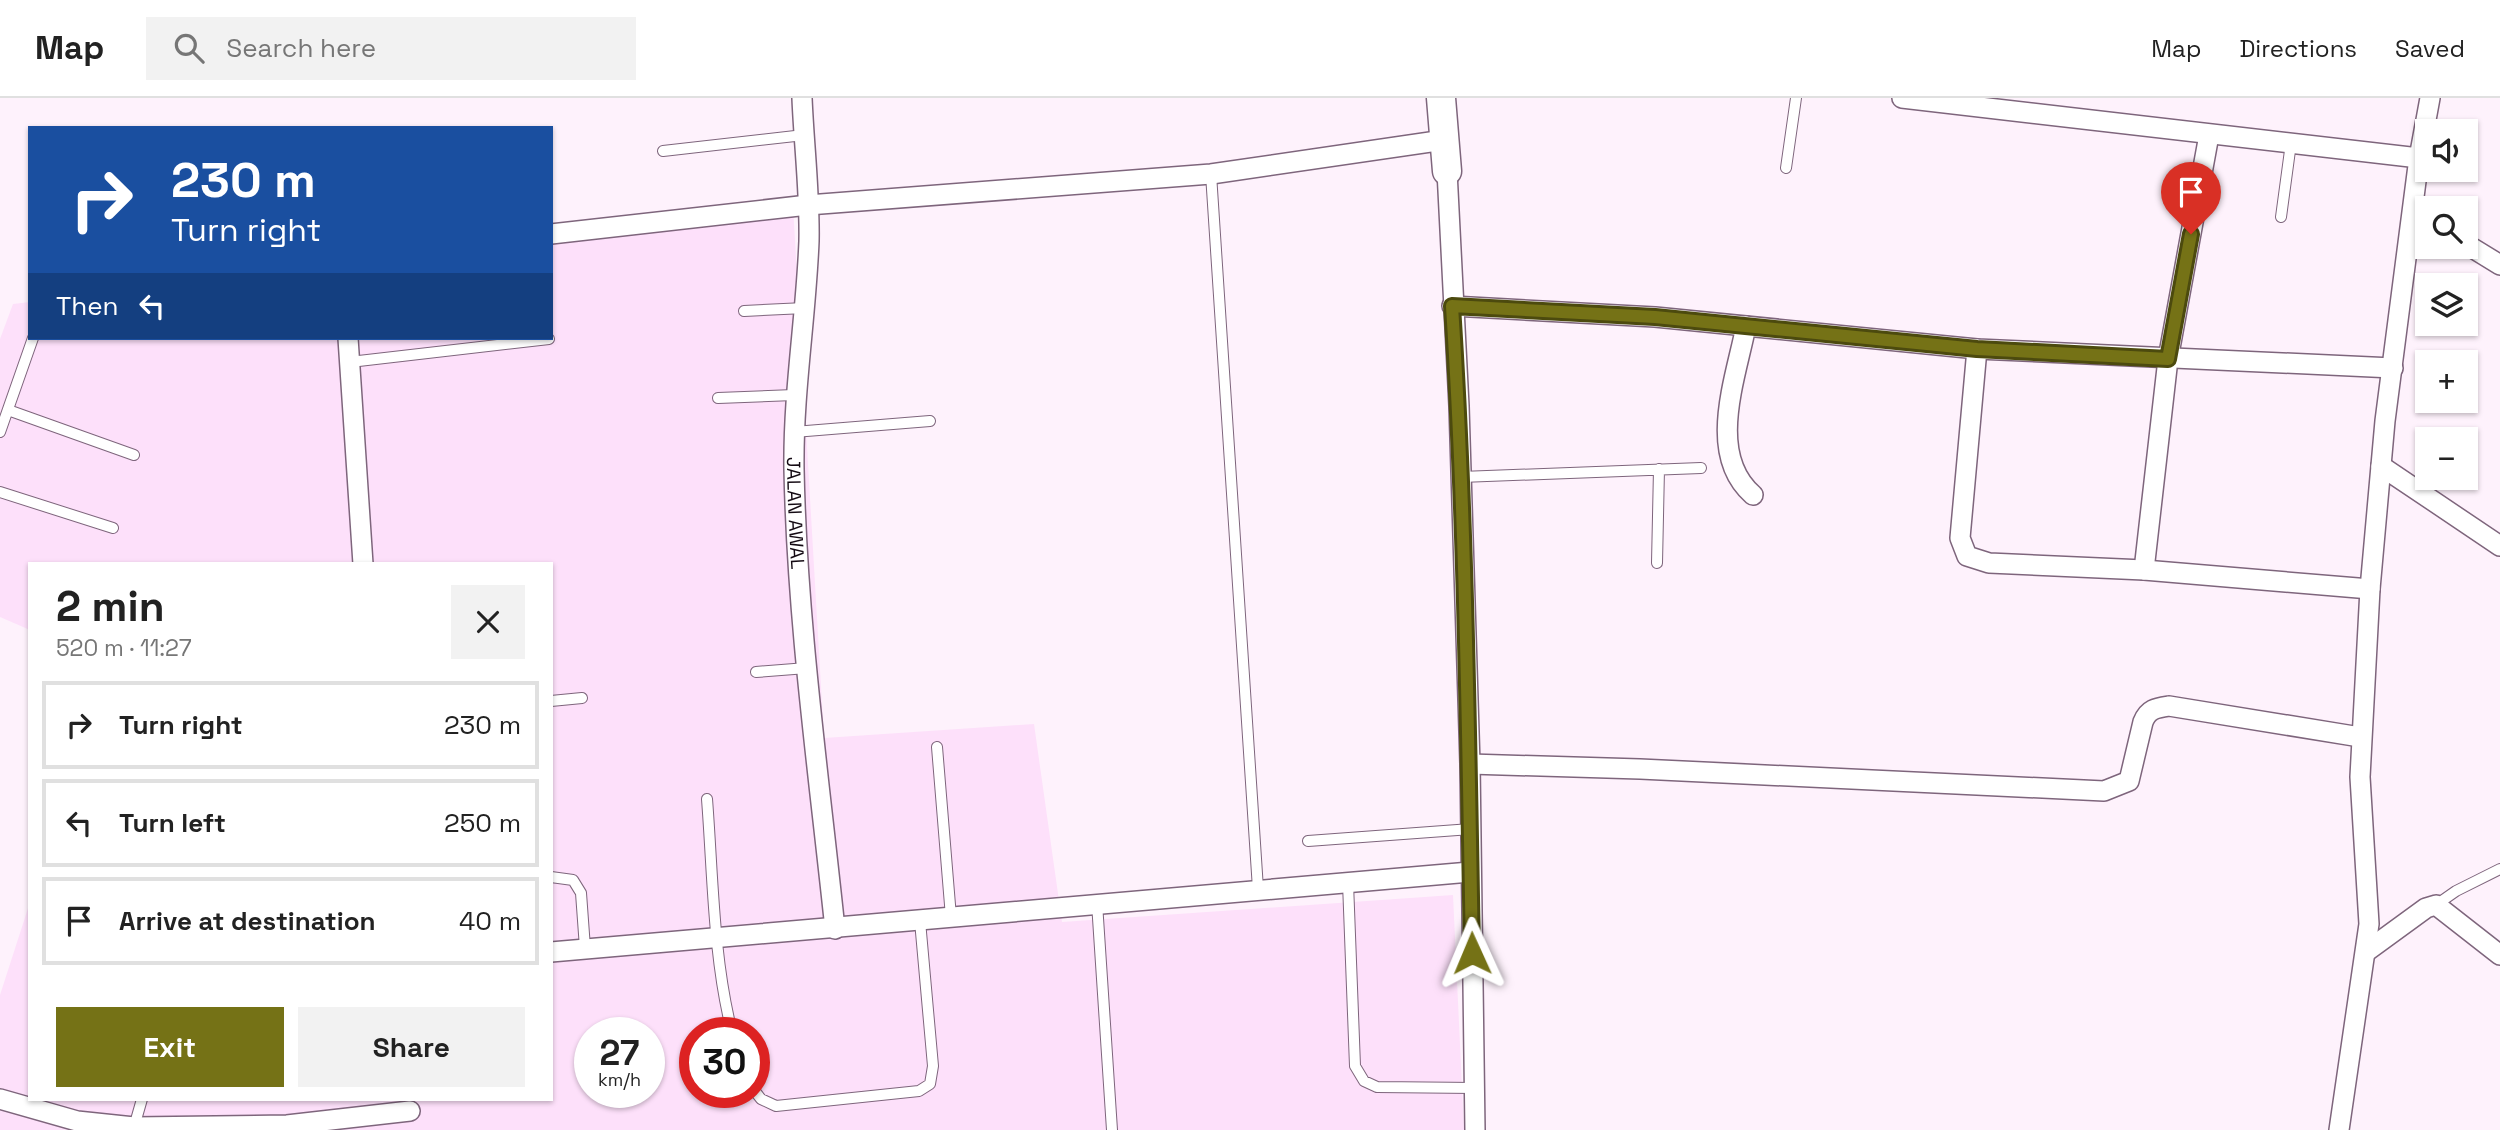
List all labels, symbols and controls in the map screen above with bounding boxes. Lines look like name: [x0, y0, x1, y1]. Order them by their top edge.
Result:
search box: [146, 17, 636, 80]
text: Map: [35, 27, 104, 69]
icon: search: [170, 29, 208, 67]
text: Search here: [226, 31, 376, 65]
text: Map: [2151, 33, 2201, 64]
text: Directions: [2239, 33, 2357, 64]
text: Saved: [2395, 33, 2465, 64]
map controls: [2415, 119, 2478, 490]
button: sound: [2415, 119, 2478, 182]
text: 230 m: [171, 149, 316, 211]
icon: right: [56, 154, 147, 245]
pin: [2161, 162, 2221, 234]
icon: arrive: [2172, 173, 2210, 211]
button: search: [2415, 196, 2478, 259]
text: Turn right: [171, 210, 321, 250]
button: layers: [2415, 273, 2478, 336]
icon: left: [133, 287, 171, 325]
text: Then: [56, 289, 119, 323]
button: +: [2415, 350, 2478, 413]
button: −: [2415, 427, 2478, 490]
street label: JALAN AWAL: [781, 457, 810, 570]
text: 2 min: [56, 580, 165, 633]
button: close: [451, 585, 525, 659]
text: 520 m · 11:27: [56, 633, 192, 663]
icon: right: [60, 706, 98, 744]
text: Turn right: [119, 708, 243, 742]
text: 230 m: [444, 708, 521, 742]
icon: left: [60, 804, 98, 842]
text: Turn left: [119, 806, 226, 840]
text: 250 m: [444, 806, 521, 840]
icon: arrive: [60, 902, 98, 940]
text: Arrive at destination: [119, 904, 376, 938]
text: 40 m: [459, 904, 521, 938]
position arrow: [1435, 916, 1509, 990]
button: Exit: [56, 1007, 284, 1087]
button: Share: [298, 1007, 525, 1087]
speed limit sign: 30: [679, 1017, 770, 1108]
text: 27: [600, 1031, 639, 1075]
text: km/h: [598, 1068, 641, 1091]

